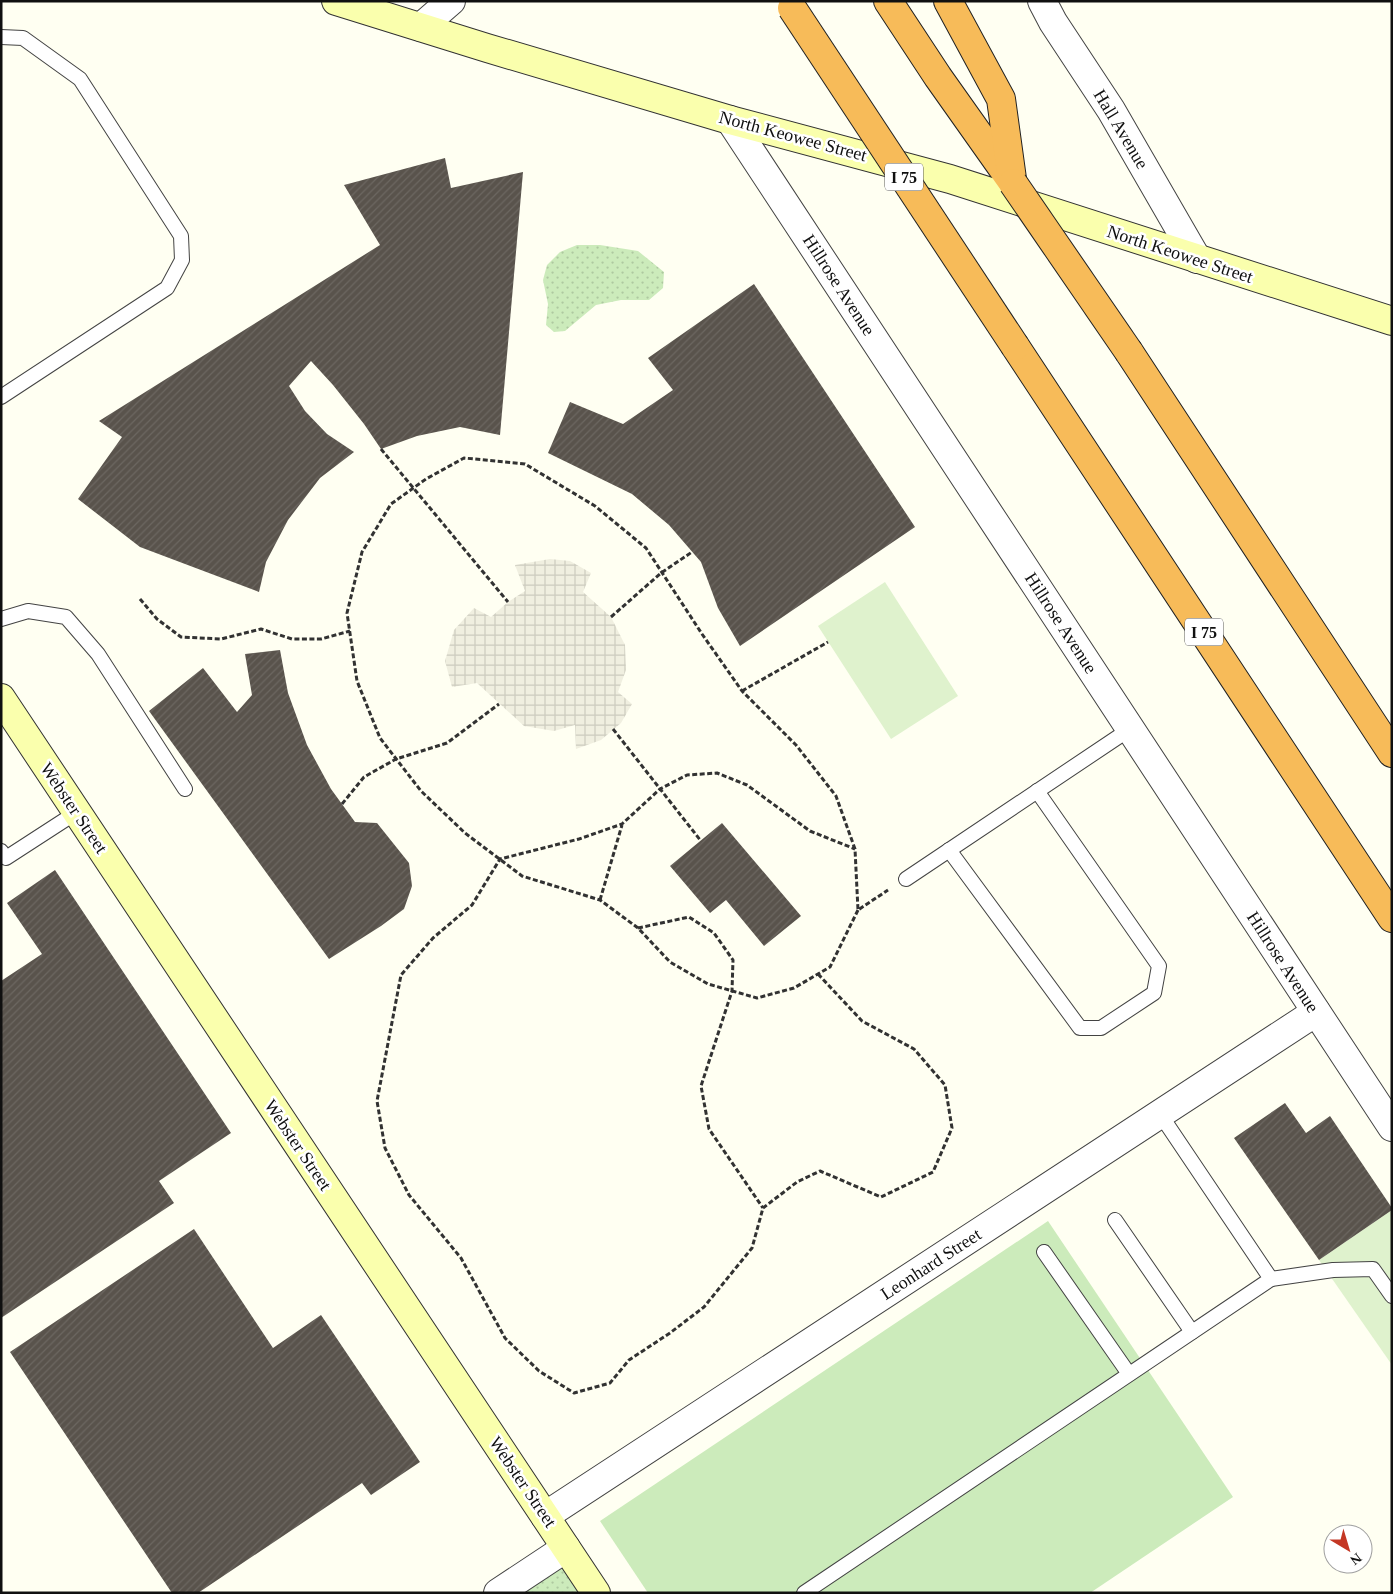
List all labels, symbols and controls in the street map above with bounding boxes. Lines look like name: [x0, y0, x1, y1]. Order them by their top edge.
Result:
street label: Hall Avenue: [1089, 86, 1153, 172]
street label: North Keowee Street: [717, 107, 869, 165]
road number: I 75: [885, 163, 923, 190]
street label: North Keowee Street: [1105, 221, 1255, 287]
street label: Hillrose Avenue: [799, 231, 879, 339]
street label: Hillrose Avenue: [1021, 569, 1101, 677]
road number: I 75: [1185, 618, 1223, 646]
street label: Webster Street: [36, 759, 112, 857]
street label: Hillrose Avenue: [1243, 908, 1323, 1016]
street label: Webster Street: [260, 1096, 336, 1194]
street label: Leonhard Street: [877, 1224, 985, 1304]
street label: Webster Street: [485, 1433, 561, 1531]
north arrow: [1323, 1524, 1373, 1574]
text: N: [1347, 1550, 1364, 1568]

